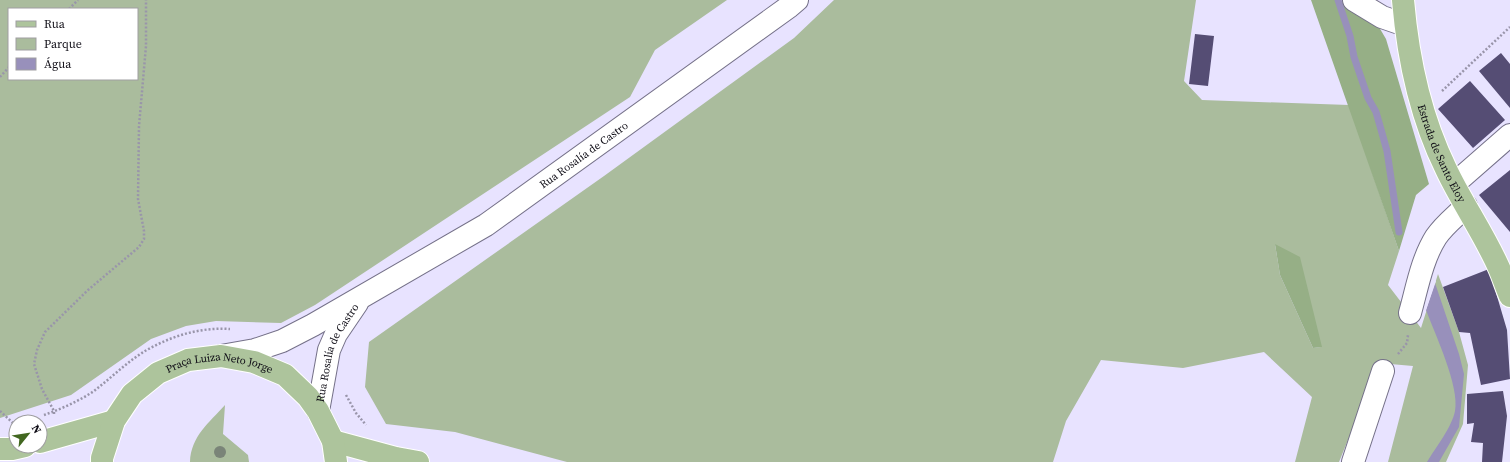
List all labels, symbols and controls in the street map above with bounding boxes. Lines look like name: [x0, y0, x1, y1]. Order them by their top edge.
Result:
legend: [8, 8, 138, 80]
text: Rua: [44, 16, 66, 32]
text: Parque: [44, 36, 82, 52]
text: Água: [44, 56, 72, 72]
street label: Estrada de Santo Eloy: [1414, 103, 1469, 205]
street label: Rua Rosalía de Castro: [537, 118, 631, 192]
street label: Rua Rosalía de Castro: [313, 301, 363, 404]
text: Praça Luiza Neto Jorge: [163, 349, 276, 377]
street label: Praça Luiza Neto Jorge: [164, 365, 274, 379]
north arrow: [8, 414, 48, 454]
text: N: [28, 422, 45, 436]

